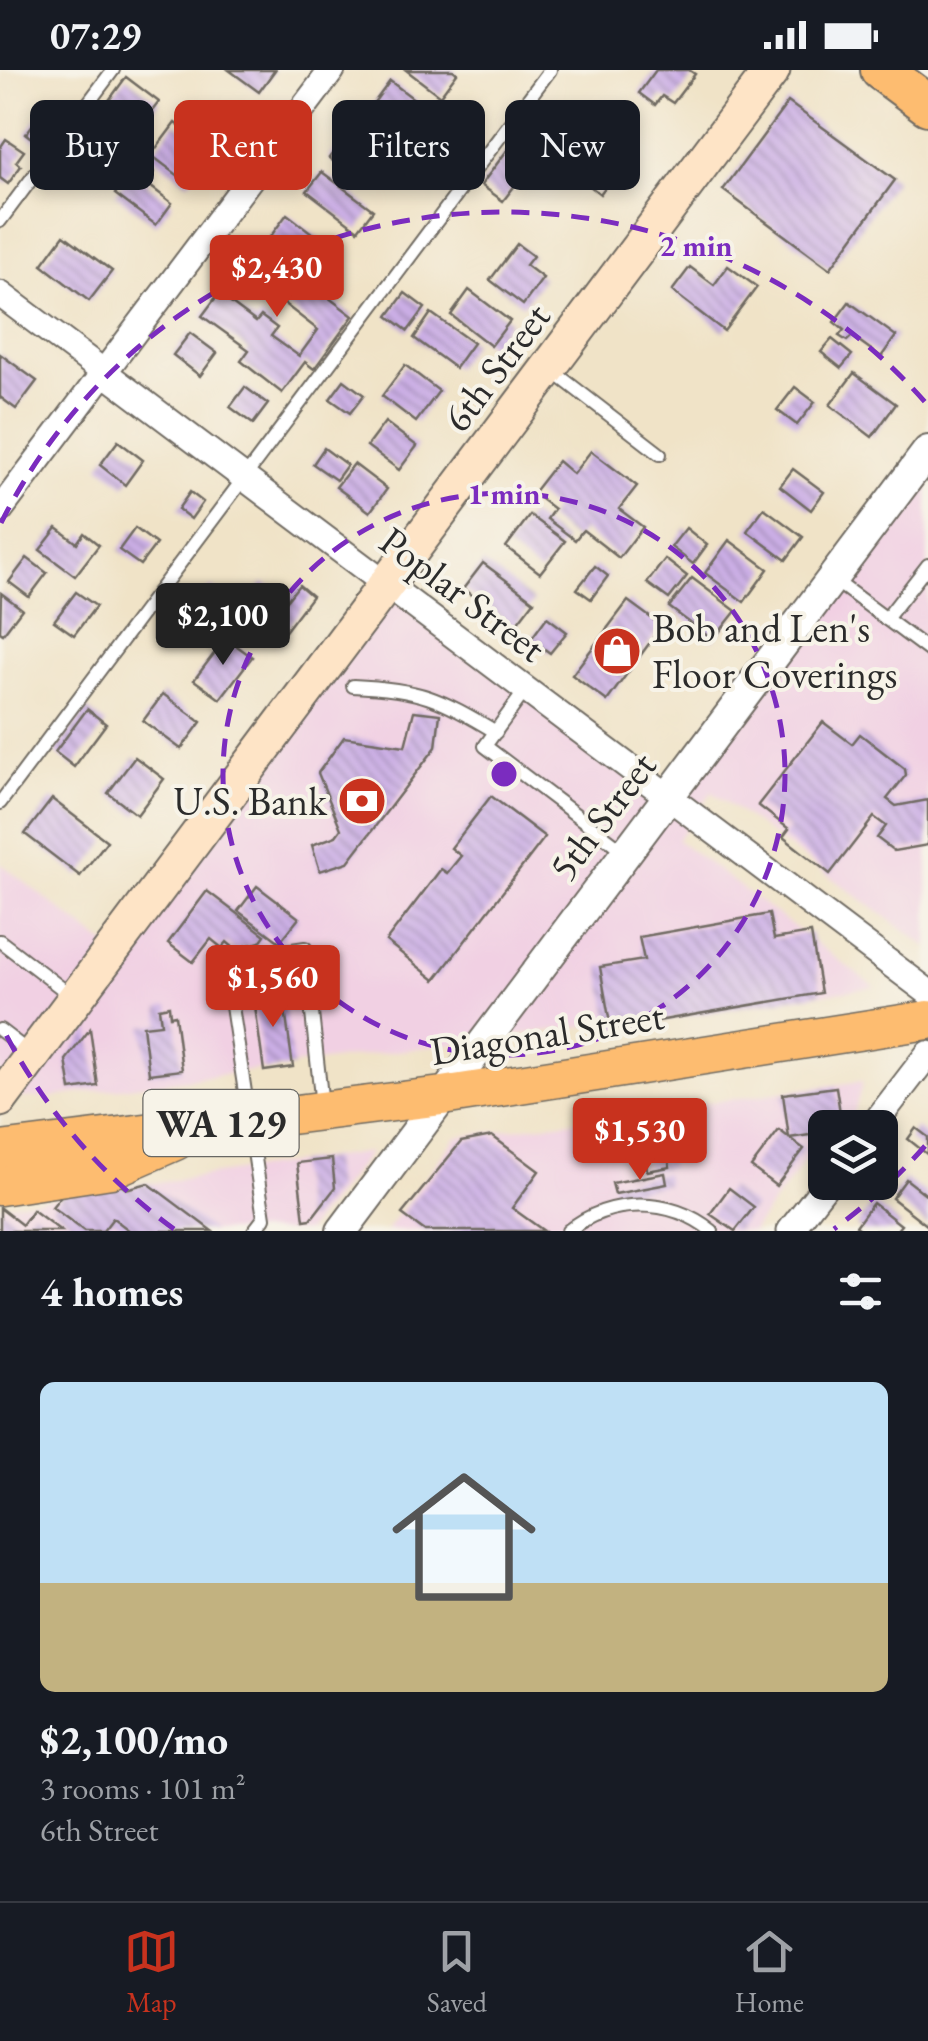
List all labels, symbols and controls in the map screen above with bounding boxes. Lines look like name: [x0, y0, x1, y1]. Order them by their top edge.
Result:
text: 07:29: [50, 11, 141, 60]
chip: Buy: [30, 100, 154, 190]
chip: Rent: [174, 100, 312, 190]
chip: Filters: [332, 100, 485, 190]
chip: New: [505, 100, 640, 190]
text: 2 min: [659, 226, 733, 265]
pin: $2,430: [196, 235, 358, 320]
text: $2,430: [232, 246, 322, 288]
street label: 6th Street: [431, 292, 562, 442]
text: 1 min: [467, 474, 541, 513]
street label: Poplar Street: [370, 515, 557, 674]
pin: $2,100: [142, 583, 304, 668]
text: $2,100: [178, 594, 268, 636]
place label: Bob and Len's Floor Coverings: [652, 602, 897, 700]
shop icon: Bob and Len's Floor Coverings: [591, 625, 643, 677]
street label: 5th Street: [537, 741, 668, 891]
centre of rings: [486, 756, 522, 792]
place label: U.S. Bank: [173, 775, 328, 827]
bank icon: U.S. Bank: [336, 775, 388, 827]
pin: $1,560: [192, 945, 354, 1030]
text: $1,560: [228, 956, 318, 998]
street label: Diagonal Street: [427, 989, 668, 1077]
road number: WA 129: [144, 1090, 298, 1156]
pin: $1,530: [559, 1098, 721, 1183]
text: $1,530: [595, 1109, 685, 1151]
map controls: [808, 1110, 898, 1200]
button: layers: [808, 1110, 898, 1200]
text: 4 homes: [40, 1264, 183, 1319]
icon: filters: [833, 1264, 888, 1319]
icon: home: [374, 1447, 554, 1627]
text: $2,100/mo: [40, 1712, 228, 1767]
text: 3 rooms · 101 m²: [40, 1767, 246, 1809]
text: 6th Street: [40, 1809, 159, 1851]
tab: Map: [124, 1924, 179, 2020]
tab: Saved: [427, 1924, 487, 2020]
tab: Home: [735, 1924, 804, 2020]

